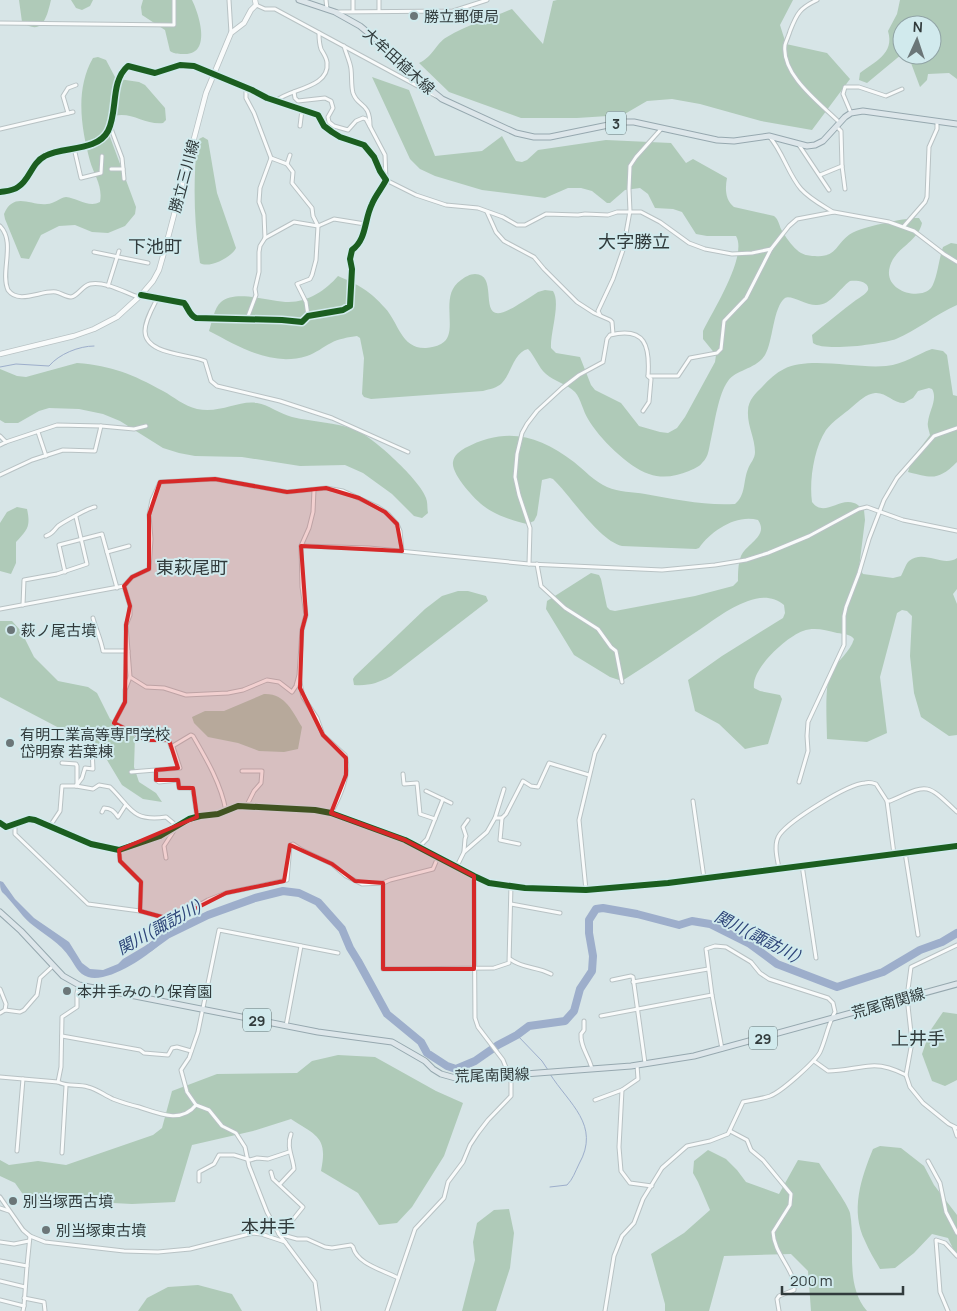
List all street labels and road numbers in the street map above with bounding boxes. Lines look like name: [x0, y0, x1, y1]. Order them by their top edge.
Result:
street label: 大牟田植木線: [359, 23, 439, 99]
road number: 3: [606, 112, 626, 134]
street label: 勝立三川線: [164, 137, 204, 215]
street label: 荒尾南関線: [849, 983, 927, 1023]
road number: 29: [243, 1008, 271, 1032]
road number: 29: [749, 1026, 777, 1050]
street label: 荒尾南関線: [454, 1063, 530, 1087]

